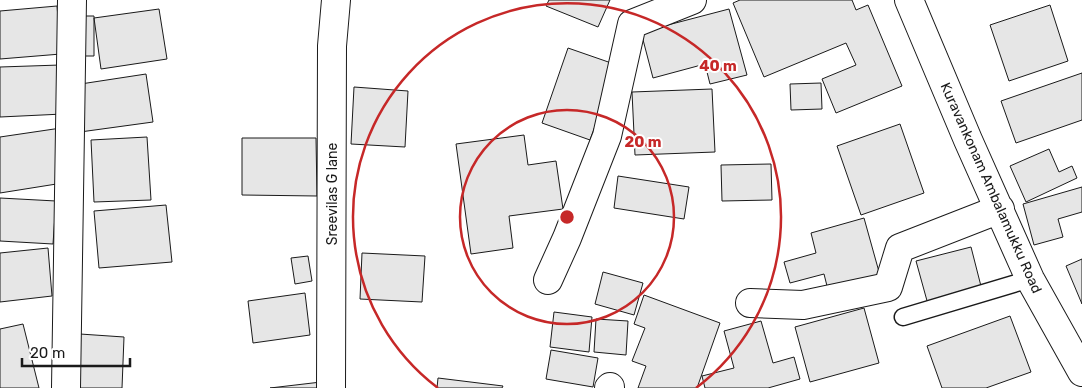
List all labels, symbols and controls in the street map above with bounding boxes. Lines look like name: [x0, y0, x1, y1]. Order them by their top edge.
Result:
text: 40 m: [699, 57, 737, 75]
street label: Kuravankonam Ambalamukku Road: [937, 80, 1045, 296]
text: 20 m: [625, 133, 661, 151]
street label: Sreevilas G lane: [324, 143, 341, 245]
centre of rings: [558, 208, 576, 226]
scale bar: [22, 336, 130, 368]
text: 20 m: [30, 344, 65, 362]

